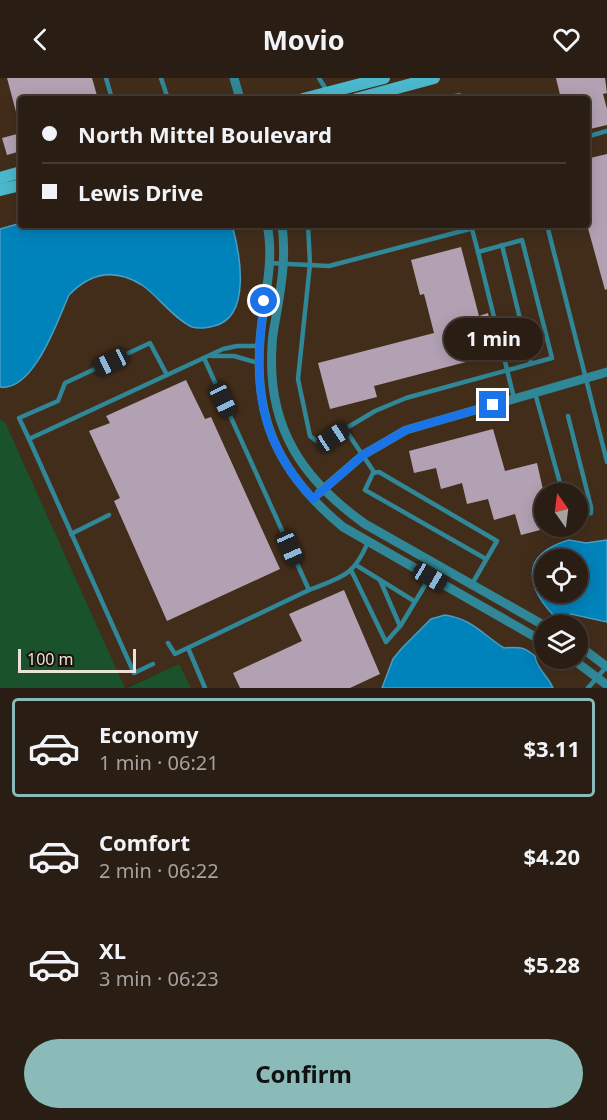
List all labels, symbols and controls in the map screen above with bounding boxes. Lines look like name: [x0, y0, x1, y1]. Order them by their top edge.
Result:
text: Movio: [262, 21, 345, 58]
icon: back: [24, 23, 57, 56]
icon: heart: [550, 23, 583, 56]
text: North Mittel Boulevard: [78, 119, 332, 149]
text: Lewis Drive: [78, 177, 203, 207]
route start: [250, 287, 277, 314]
callout: 1 min: [444, 318, 542, 360]
text: 1 min: [466, 325, 521, 352]
car: [91, 346, 131, 378]
car: [207, 380, 239, 420]
route end: [479, 391, 506, 418]
car: [313, 420, 353, 454]
north arrow: [534, 483, 588, 537]
map controls: [534, 483, 588, 669]
car: [274, 528, 306, 568]
button: locate: [534, 549, 588, 603]
car: [410, 560, 450, 594]
button: layers: [534, 615, 588, 669]
scale bar: [18, 646, 136, 674]
text: 100 m: [27, 648, 74, 670]
text: Economy: [99, 719, 198, 749]
icon: car: [27, 721, 81, 775]
text: $3.11: [523, 733, 580, 763]
text: 1 min · 06:21: [99, 749, 219, 776]
text: Comfort: [99, 827, 190, 857]
icon: car: [27, 829, 81, 883]
text: $4.20: [523, 841, 580, 871]
text: 2 min · 06:22: [99, 857, 219, 884]
text: XL: [99, 935, 126, 965]
icon: car: [27, 937, 81, 991]
text: $5.28: [523, 949, 580, 979]
text: 3 min · 06:23: [99, 965, 219, 992]
button: Confirm: [24, 1039, 583, 1108]

